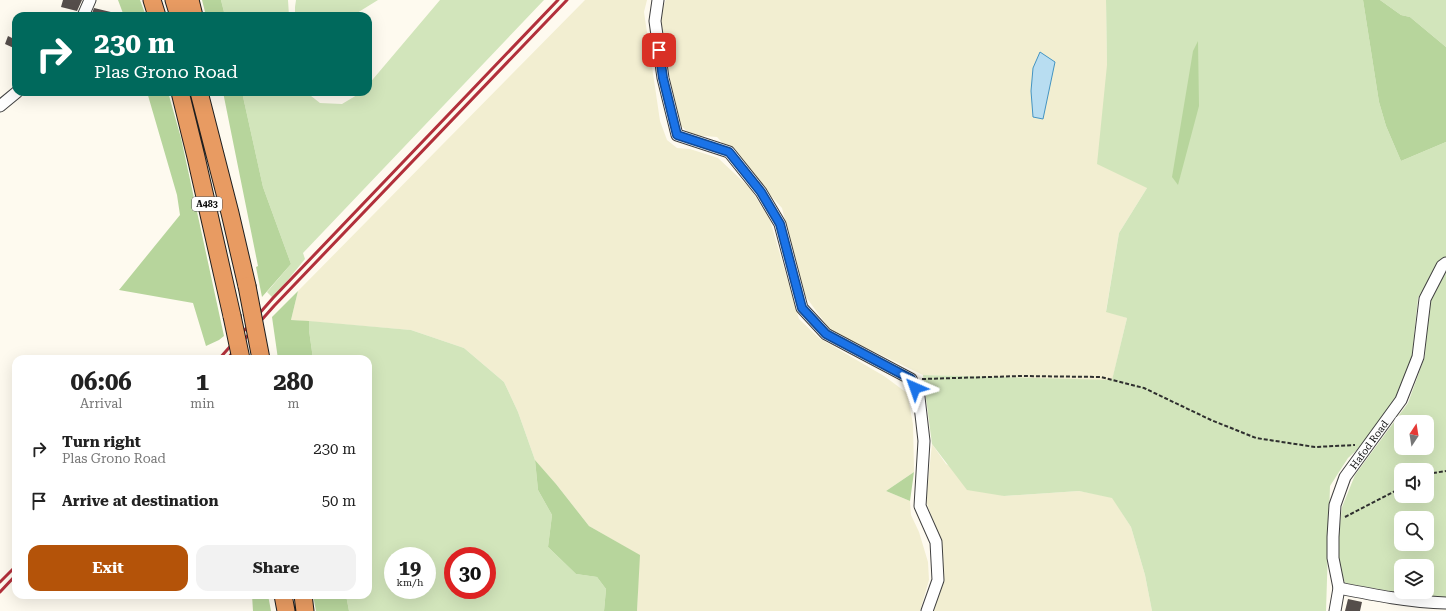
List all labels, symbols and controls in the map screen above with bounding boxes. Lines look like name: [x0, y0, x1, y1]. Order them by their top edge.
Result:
text: 230 m: [94, 27, 175, 60]
icon: right: [28, 28, 80, 80]
pin: [642, 33, 676, 67]
icon: arrive: [648, 39, 670, 61]
text: Plas Grono Road: [94, 61, 238, 82]
road number: A483: [192, 197, 222, 211]
position arrow: [894, 367, 936, 409]
text: 06:06: [71, 368, 132, 396]
text: 1: [196, 368, 209, 396]
text: 280: [273, 368, 314, 396]
text: Arrival: [80, 396, 122, 411]
text: min: [190, 396, 215, 411]
text: m: [287, 396, 299, 411]
north arrow: [1394, 415, 1434, 455]
map controls: [1394, 415, 1434, 599]
street label: Hafod Road: [1348, 418, 1391, 471]
text: Turn right: [62, 433, 141, 451]
icon: right: [28, 438, 50, 460]
text: 230 m: [313, 440, 356, 458]
text: Plas Grono Road: [62, 451, 166, 466]
button: sound: [1394, 463, 1434, 503]
icon: arrive: [28, 490, 50, 512]
text: Arrive at destination: [62, 492, 218, 510]
text: 50 m: [322, 492, 356, 510]
button: search: [1394, 511, 1434, 551]
button: Exit: [28, 545, 188, 591]
button: Share: [196, 545, 356, 591]
speed limit sign: 30: [444, 547, 496, 599]
text: 19: [399, 556, 421, 580]
button: layers: [1394, 559, 1434, 599]
text: km/h: [397, 577, 423, 588]

